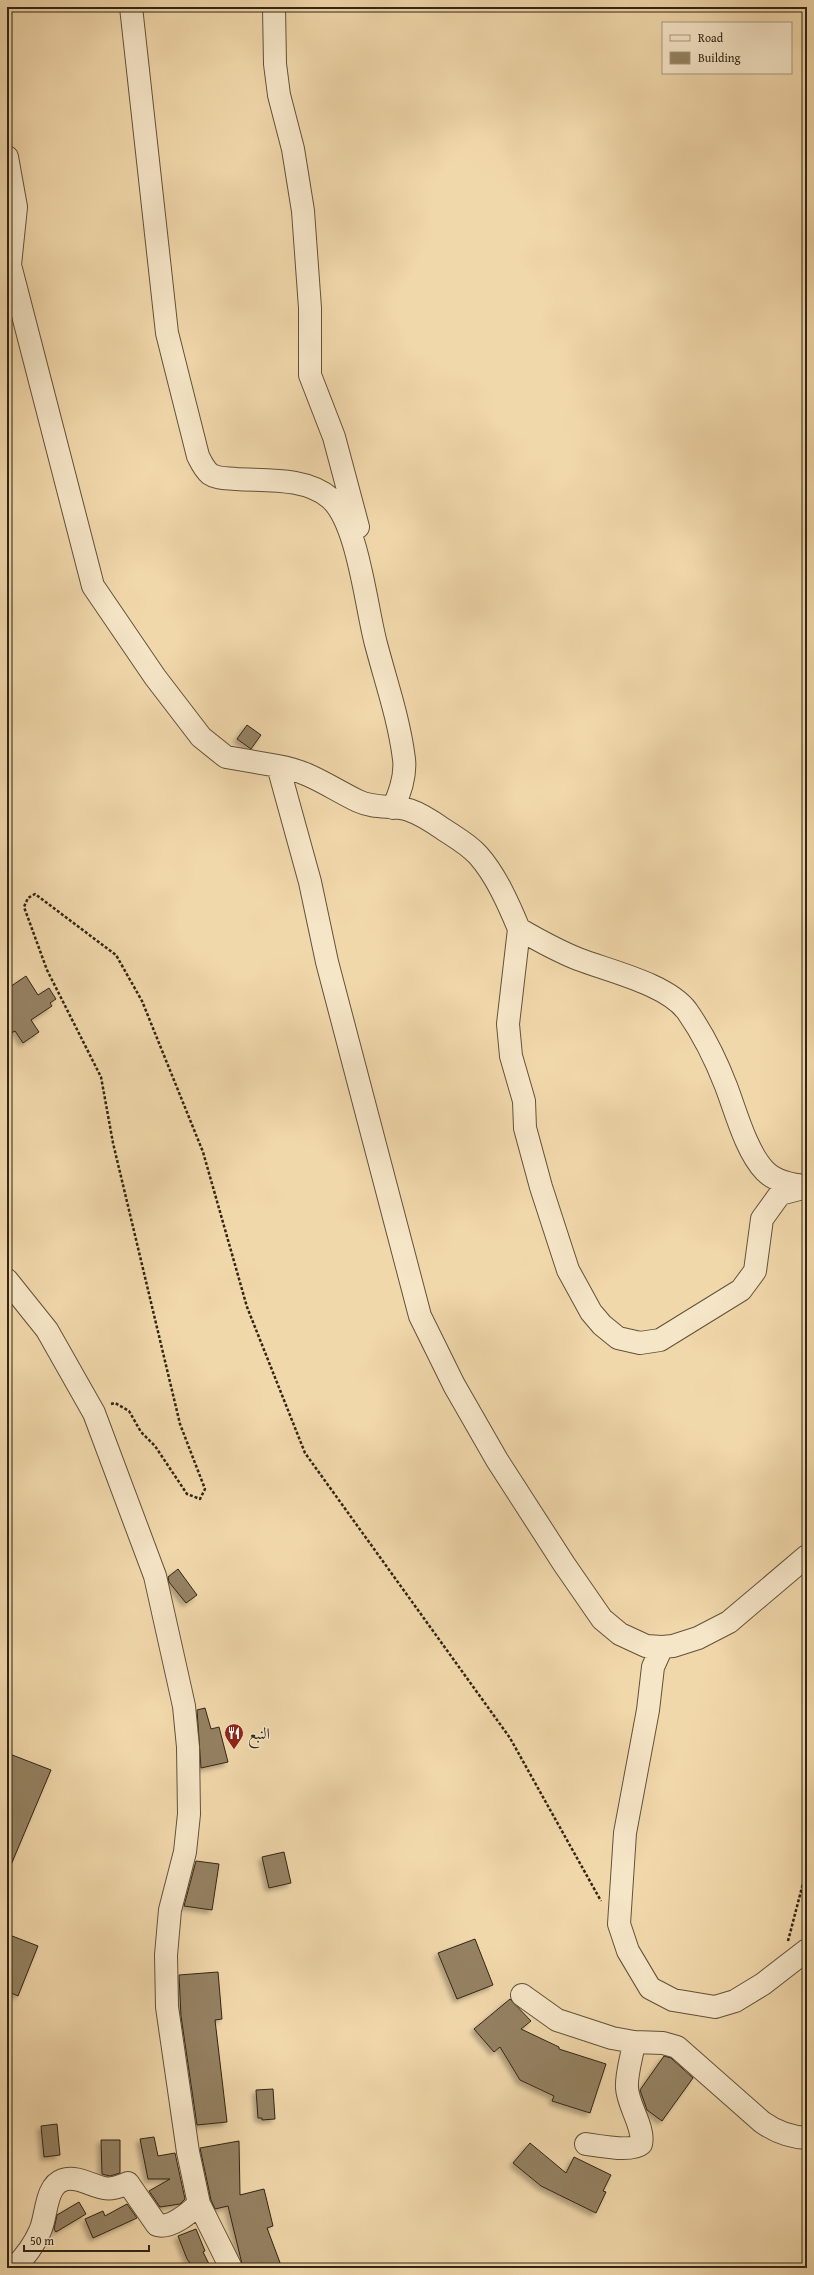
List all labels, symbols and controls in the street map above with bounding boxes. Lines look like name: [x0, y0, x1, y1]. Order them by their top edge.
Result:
legend: [662, 22, 792, 74]
text: Road: [698, 29, 724, 46]
text: Building: [698, 49, 741, 66]
place label: النبع: [248, 1721, 270, 1749]
restaurant icon: النبع: [223, 1722, 245, 1750]
scale bar: [24, 2227, 149, 2253]
text: 50 m: [30, 2232, 54, 2249]

